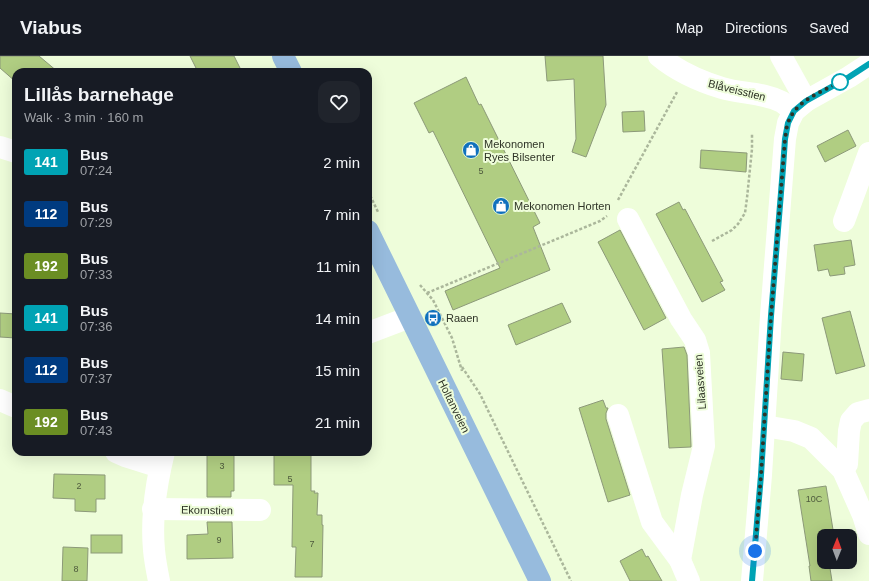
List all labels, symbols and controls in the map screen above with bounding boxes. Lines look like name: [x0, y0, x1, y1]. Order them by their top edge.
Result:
text: Viabus: [20, 17, 82, 38]
text: Map: [676, 20, 703, 36]
text: Directions: [725, 20, 787, 36]
text: Saved: [809, 20, 849, 36]
unlabelled marker: [831, 73, 849, 91]
street label: Blåveisstien: [707, 77, 767, 103]
button: heart: [318, 81, 360, 123]
text: Lillås barnehage: [24, 84, 174, 105]
text: Walk · 3 min · 160 m: [24, 110, 143, 125]
place label: Mekonomen Ryes Bilsenter: [484, 138, 555, 163]
shop icon: Mekonomen Ryes Bilsenter: [461, 140, 481, 160]
text: Bus: [80, 146, 108, 163]
text: 141: [34, 154, 58, 170]
text: 2 min: [323, 154, 360, 171]
text: 07:24: [80, 163, 113, 178]
house number: 5: [478, 166, 484, 176]
shop icon: Mekonomen Horten: [491, 196, 511, 216]
text: Bus: [80, 198, 108, 215]
place label: Mekonomen Horten: [514, 200, 611, 212]
text: 112: [35, 206, 57, 222]
text: 7 min: [323, 206, 360, 223]
text: 07:29: [80, 215, 113, 230]
text: Bus: [80, 250, 108, 267]
text: 192: [34, 258, 58, 274]
text: 11 min: [316, 258, 360, 275]
text: 07:33: [80, 267, 113, 282]
text: Bus: [80, 302, 108, 319]
bus stop icon: Raaen: [423, 308, 443, 328]
text: 141: [34, 310, 58, 326]
text: 14 min: [315, 310, 360, 327]
place label: Raaen: [446, 312, 478, 324]
text: 07:36: [80, 319, 113, 334]
text: Bus: [80, 354, 108, 371]
street label: Lilaasveien: [692, 354, 708, 410]
text: 112: [35, 362, 57, 378]
text: 15 min: [315, 362, 360, 379]
text: 07:37: [80, 371, 113, 386]
street label: Holtanveien: [436, 377, 472, 435]
text: Bus: [80, 406, 108, 423]
text: 192: [34, 414, 58, 430]
text: 21 min: [315, 414, 360, 431]
text: 07:43: [80, 423, 113, 438]
house number: 3: [219, 461, 225, 471]
house number: 5: [287, 474, 293, 484]
house number: 2: [76, 481, 82, 491]
house number: 10C: [806, 494, 823, 504]
street label: Ekornstien: [181, 504, 233, 516]
north arrow: [817, 529, 857, 569]
map controls: [817, 529, 857, 569]
house number: 9: [216, 535, 222, 545]
house number: 7: [309, 539, 315, 549]
your location: [745, 541, 765, 561]
house number: 8: [73, 564, 79, 574]

